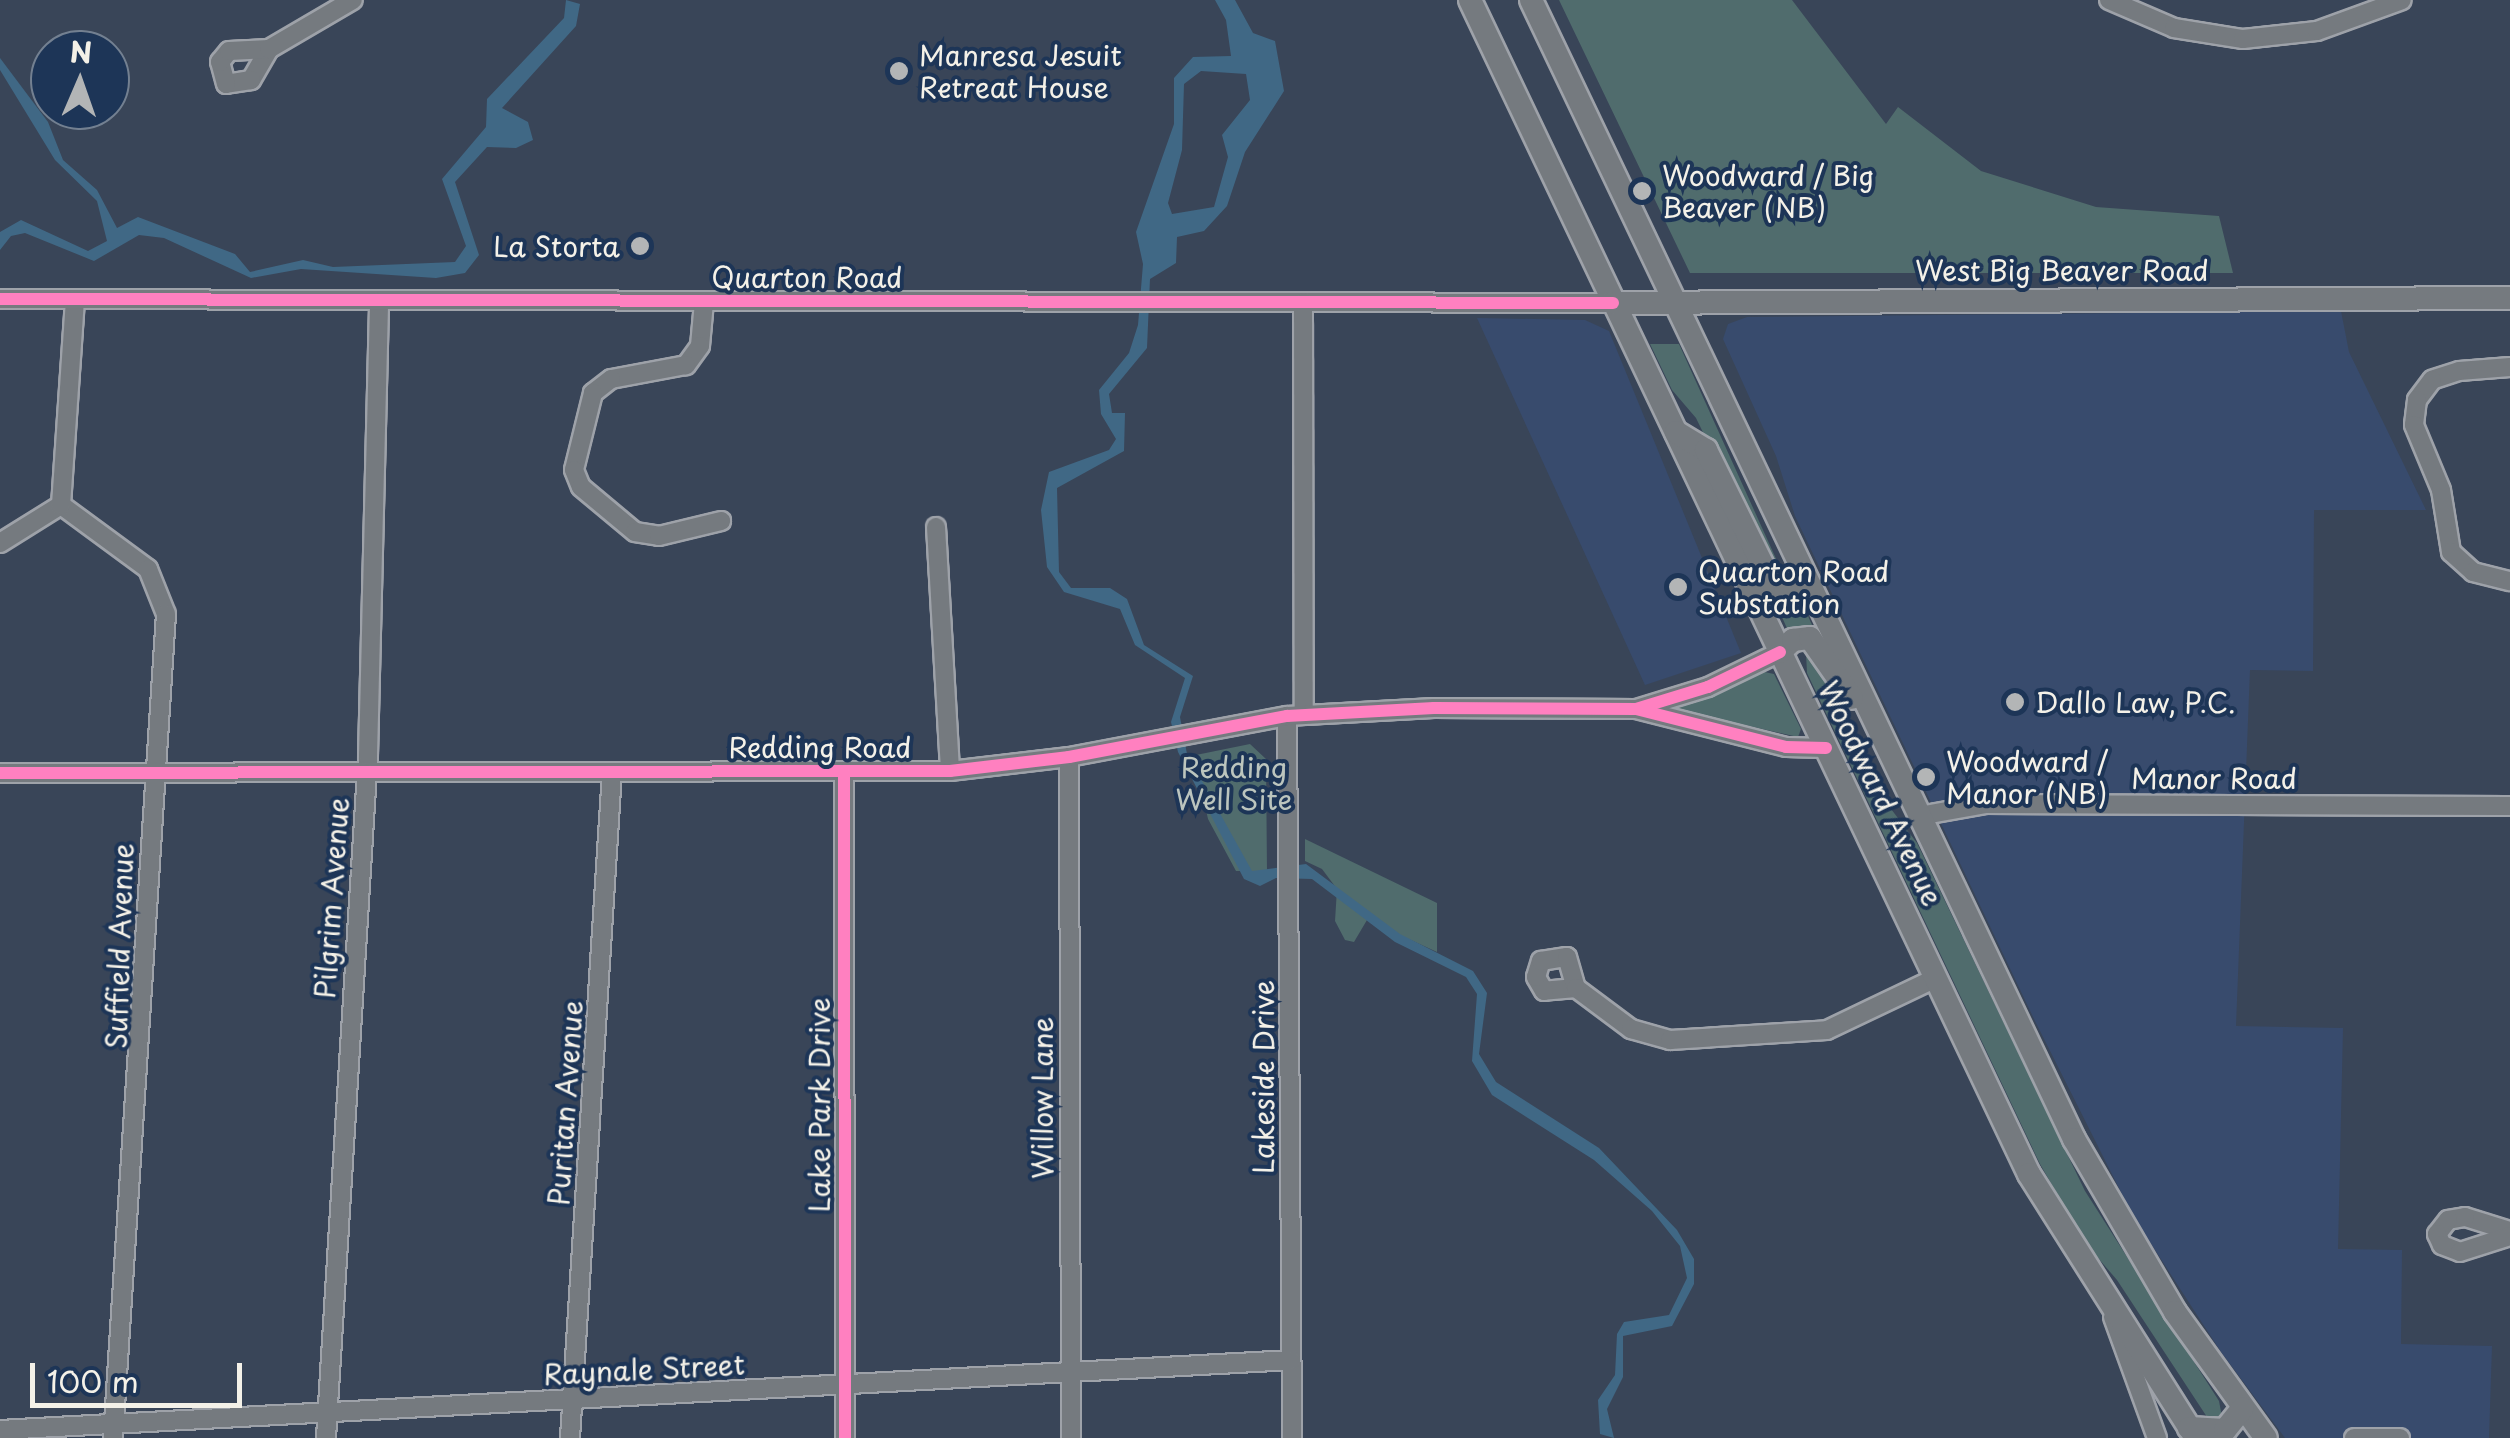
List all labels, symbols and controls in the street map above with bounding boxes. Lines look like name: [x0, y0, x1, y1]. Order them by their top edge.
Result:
north arrow: [30, 30, 130, 130]
text: N: [69, 30, 93, 73]
place label: Manresa Jesuit Retreat House: [919, 38, 1123, 104]
marker: Manresa Jesuit Retreat House: [888, 60, 910, 82]
place label: Woodward / Big Beaver (NB): [1662, 158, 1878, 224]
marker: Woodward / Big Beaver (NB): [1631, 180, 1653, 202]
place label: La Storta: [492, 229, 620, 263]
marker: La Storta: [629, 235, 651, 257]
street label: West Big Beaver Road: [1914, 253, 2210, 287]
street label: Quarton Road: [711, 260, 903, 294]
place label: Quarton Road Substation: [1698, 554, 1890, 620]
marker: Quarton Road Substation: [1667, 576, 1689, 598]
street label: Woodward Avenue: [1811, 674, 1951, 912]
place label: Dallo Law, P.C.: [2035, 685, 2237, 719]
marker: Dallo Law, P.C.: [2004, 691, 2026, 713]
street label: Redding Road: [728, 730, 912, 764]
place label: Woodward / Manor (NB): [1946, 744, 2111, 810]
park label: Redding Well Site: [1175, 750, 1293, 816]
street label: Manor Road: [2131, 761, 2297, 795]
marker: Woodward / Manor (NB): [1915, 766, 1937, 788]
street label: Pilgrim Avenue: [307, 797, 355, 999]
street label: Suffield Avenue: [99, 842, 139, 1050]
street label: Lakeside Drive: [1246, 979, 1280, 1175]
street label: Lake Park Drive: [802, 997, 836, 1213]
street label: Puritan Avenue: [541, 1000, 589, 1206]
street label: Willow Lane: [1025, 1017, 1059, 1179]
scale bar: [35, 1343, 248, 1405]
street label: Raynale Street: [542, 1347, 746, 1391]
text: 100 m: [47, 1358, 139, 1403]

